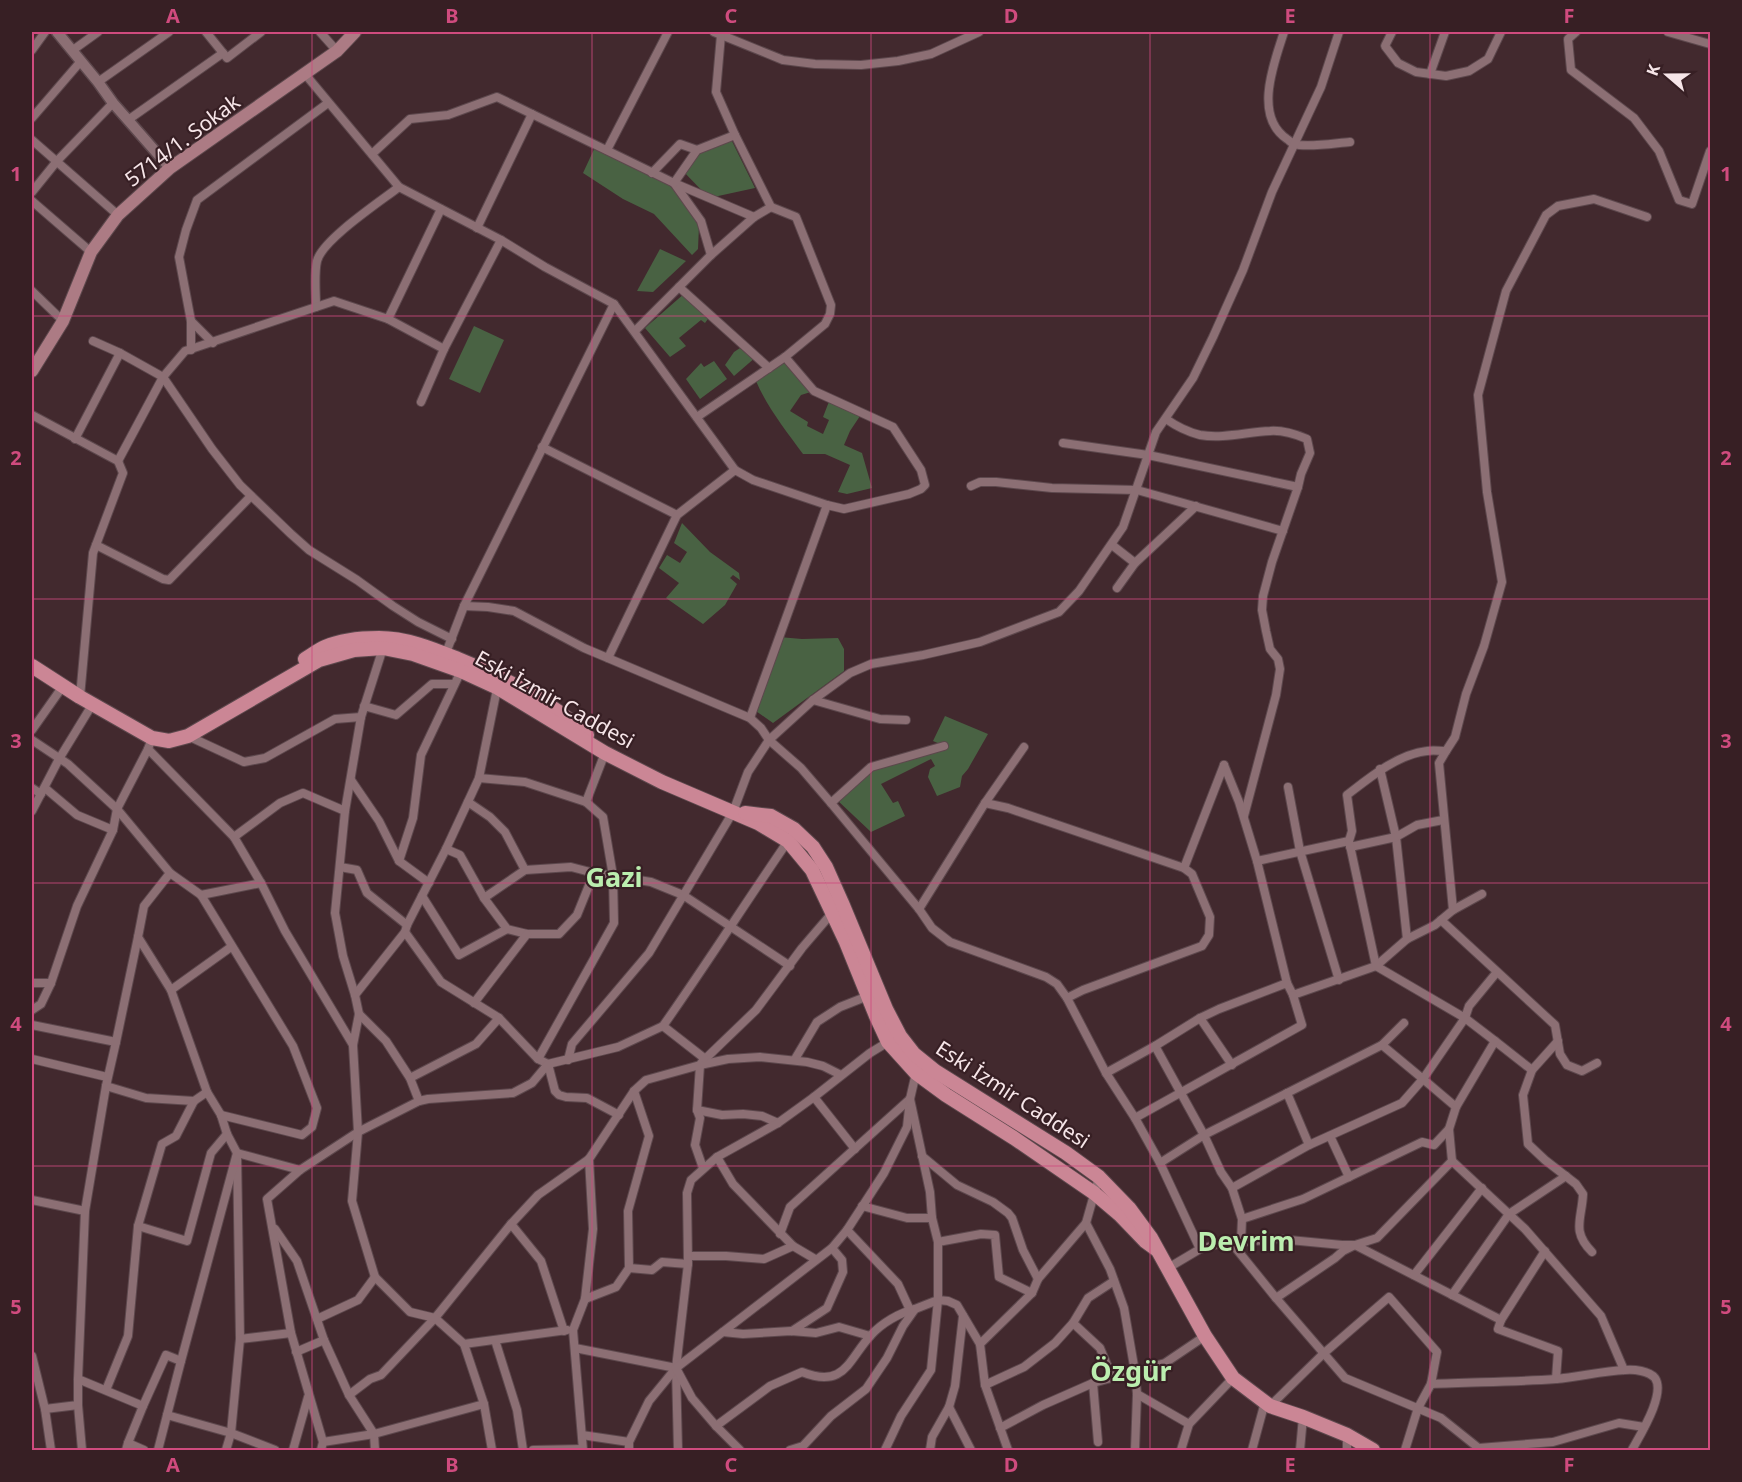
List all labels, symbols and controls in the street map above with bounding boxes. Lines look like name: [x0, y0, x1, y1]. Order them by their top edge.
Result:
text: A: [166, 2, 180, 29]
text: B: [445, 2, 459, 29]
text: C: [725, 2, 738, 29]
text: D: [1004, 2, 1018, 29]
text: E: [1284, 2, 1296, 29]
text: F: [1564, 2, 1574, 29]
north arrow: [1637, 45, 1697, 105]
text: K: [1641, 61, 1665, 79]
street label: 5714/1. Sokak: [119, 87, 246, 193]
text: 1: [10, 160, 22, 187]
text: 1: [1720, 160, 1732, 187]
text: 2: [10, 444, 22, 471]
text: 2: [1720, 444, 1732, 471]
street label: Eski İzmir Caddesi: [470, 644, 640, 754]
text: 3: [10, 727, 22, 754]
text: 3: [1720, 727, 1732, 754]
district label: Gazi: [585, 858, 643, 895]
text: 4: [10, 1010, 22, 1037]
text: 4: [1720, 1010, 1732, 1037]
street label: Eski İzmir Caddesi: [931, 1034, 1095, 1154]
district label: Devrim: [1197, 1222, 1295, 1259]
text: 5: [10, 1293, 22, 1320]
text: 5: [1720, 1293, 1732, 1320]
district label: Özgür: [1090, 1352, 1172, 1389]
text: A: [166, 1451, 180, 1478]
text: B: [445, 1451, 459, 1478]
text: C: [725, 1451, 738, 1478]
text: D: [1004, 1451, 1018, 1478]
text: E: [1284, 1451, 1296, 1478]
text: F: [1564, 1451, 1574, 1478]

